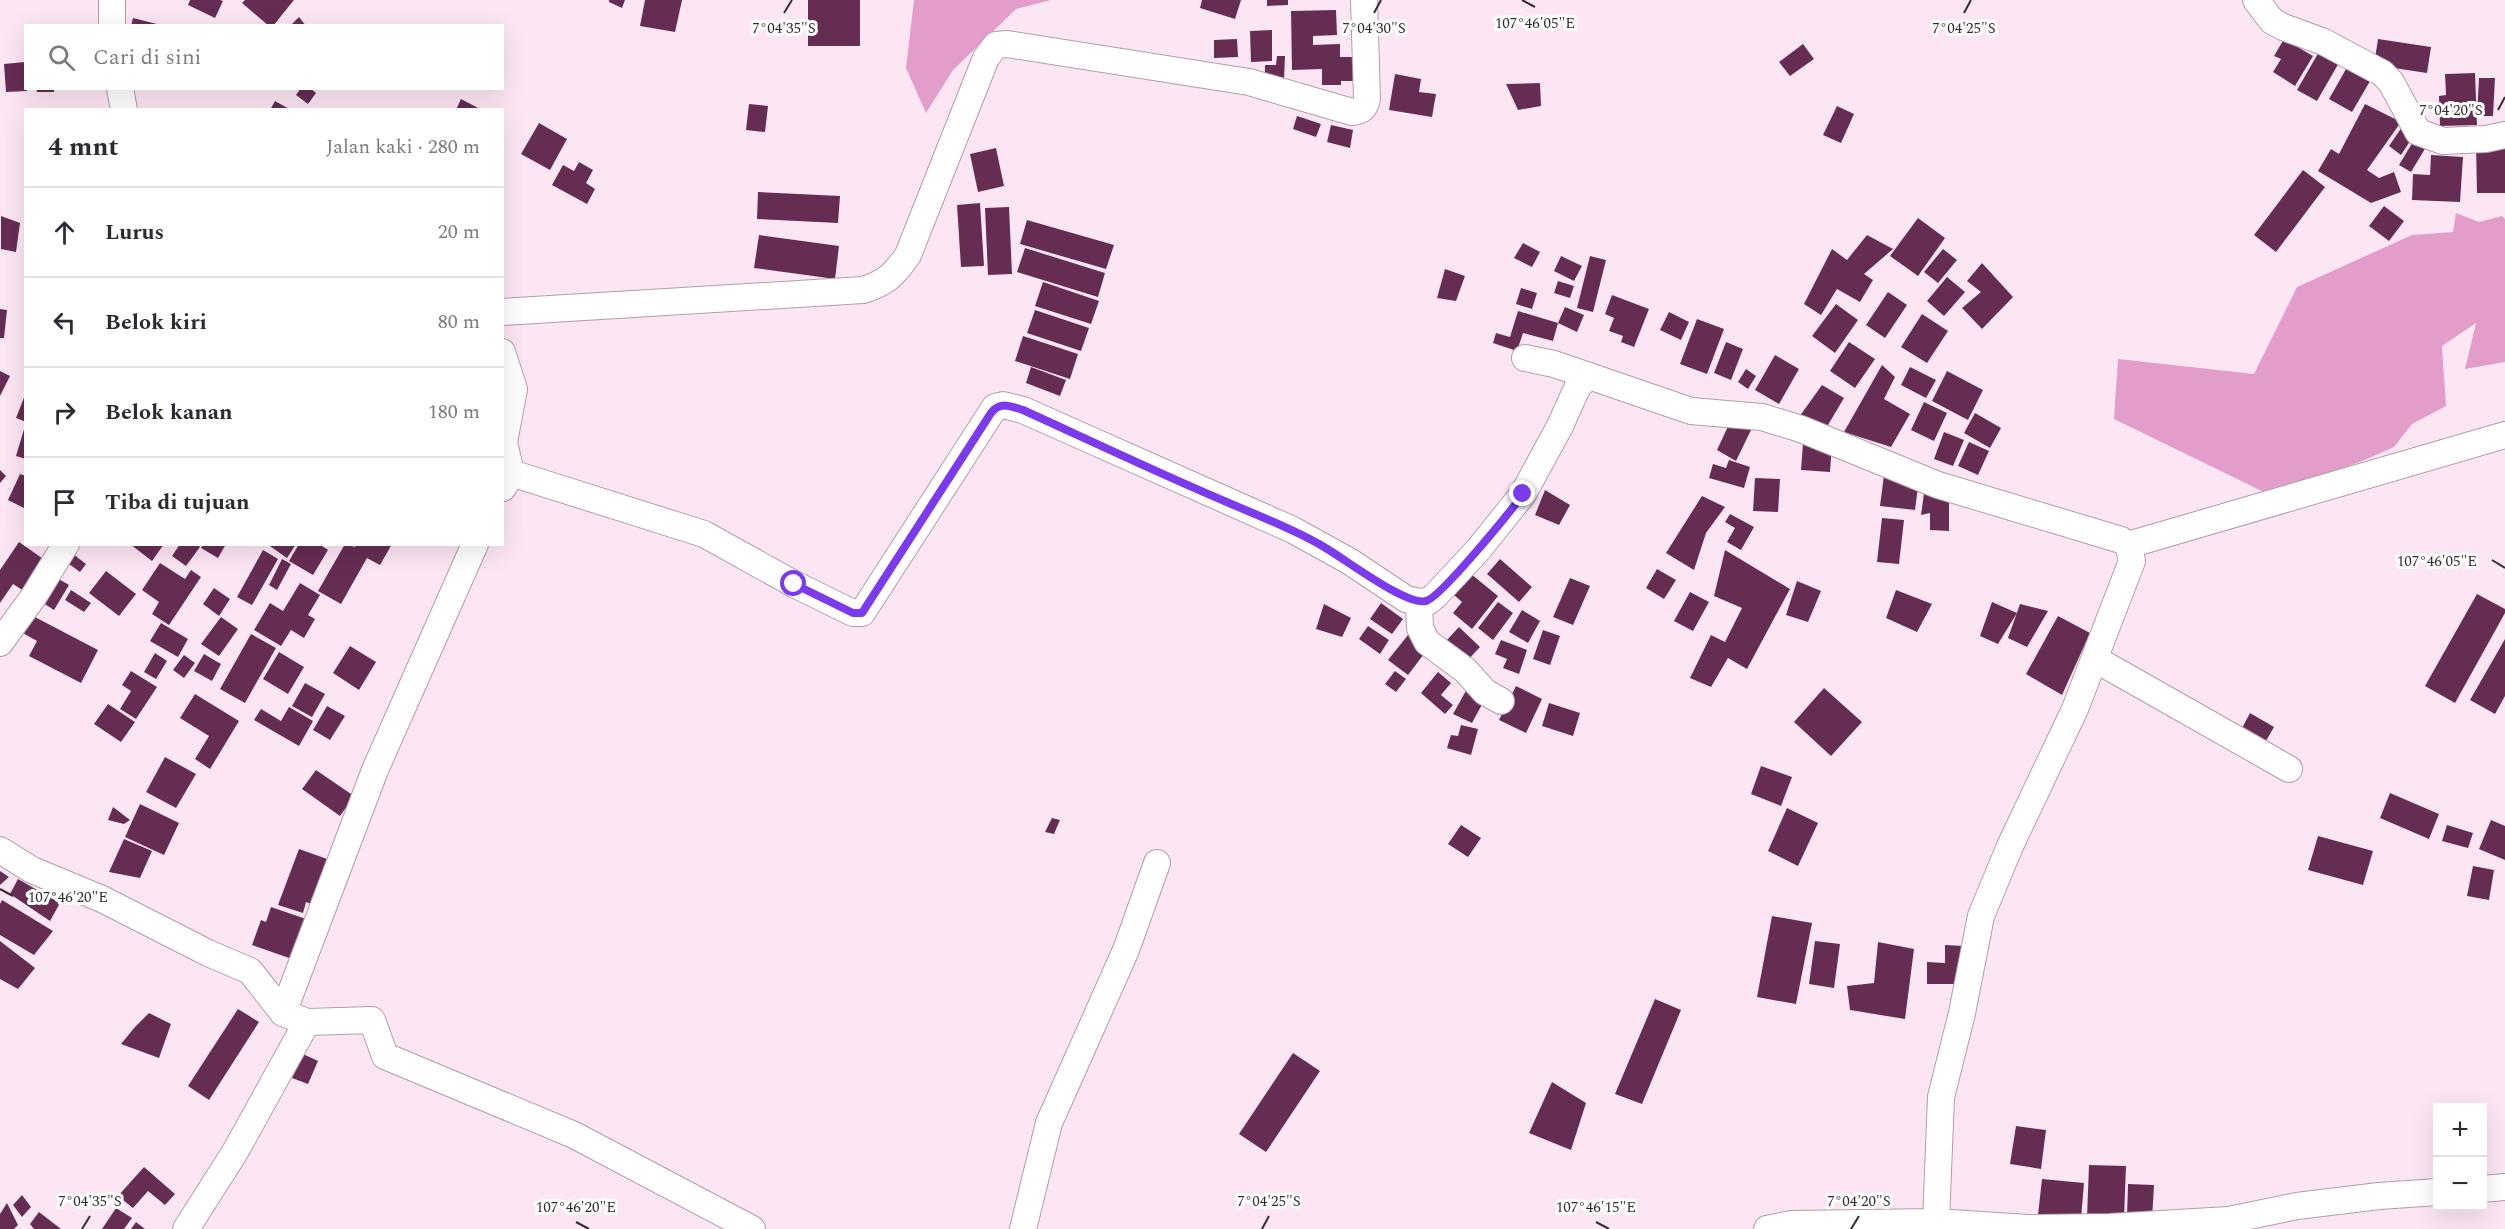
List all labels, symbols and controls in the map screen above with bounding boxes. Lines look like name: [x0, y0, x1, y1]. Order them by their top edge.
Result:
text: 107°46'05"E: [1495, 12, 1575, 35]
text: 7°04'35"S: [752, 17, 816, 40]
text: 7°04'30"S: [1342, 17, 1406, 40]
text: 7°04'25"S: [1932, 17, 1996, 40]
search box: [24, 24, 504, 90]
icon: search: [45, 41, 78, 74]
text: Cari di sini: [93, 41, 202, 74]
text: 7°04'20"S: [2419, 99, 2483, 122]
text: 4 mnt: [48, 127, 119, 167]
text: Jalan kaki · 280 m: [326, 132, 480, 162]
icon: ahead: [48, 216, 81, 249]
text: Lurus: [105, 216, 164, 249]
text: 20 m: [438, 217, 480, 247]
icon: left: [48, 306, 81, 339]
text: Belok kiri: [105, 306, 207, 339]
text: 80 m: [438, 307, 480, 337]
icon: right: [48, 396, 81, 429]
text: Belok kanan: [105, 396, 233, 429]
text: 180 m: [428, 397, 480, 427]
route end: [1509, 480, 1535, 506]
icon: arrive: [48, 486, 81, 519]
text: Tiba di tujuan: [105, 486, 250, 519]
text: 107°46'05"E: [2397, 550, 2477, 573]
route start: [780, 570, 806, 596]
text: 107°46'20"E: [28, 886, 108, 909]
map controls: [2433, 1103, 2487, 1211]
button: +: [2433, 1103, 2487, 1157]
button: −: [2433, 1157, 2487, 1211]
text: 7°04'35"S: [58, 1190, 122, 1213]
text: 7°04'25"S: [1237, 1190, 1301, 1213]
text: 7°04'20"S: [1827, 1190, 1891, 1213]
text: 107°46'20"E: [536, 1196, 616, 1219]
text: 107°46'15"E: [1556, 1196, 1636, 1219]

